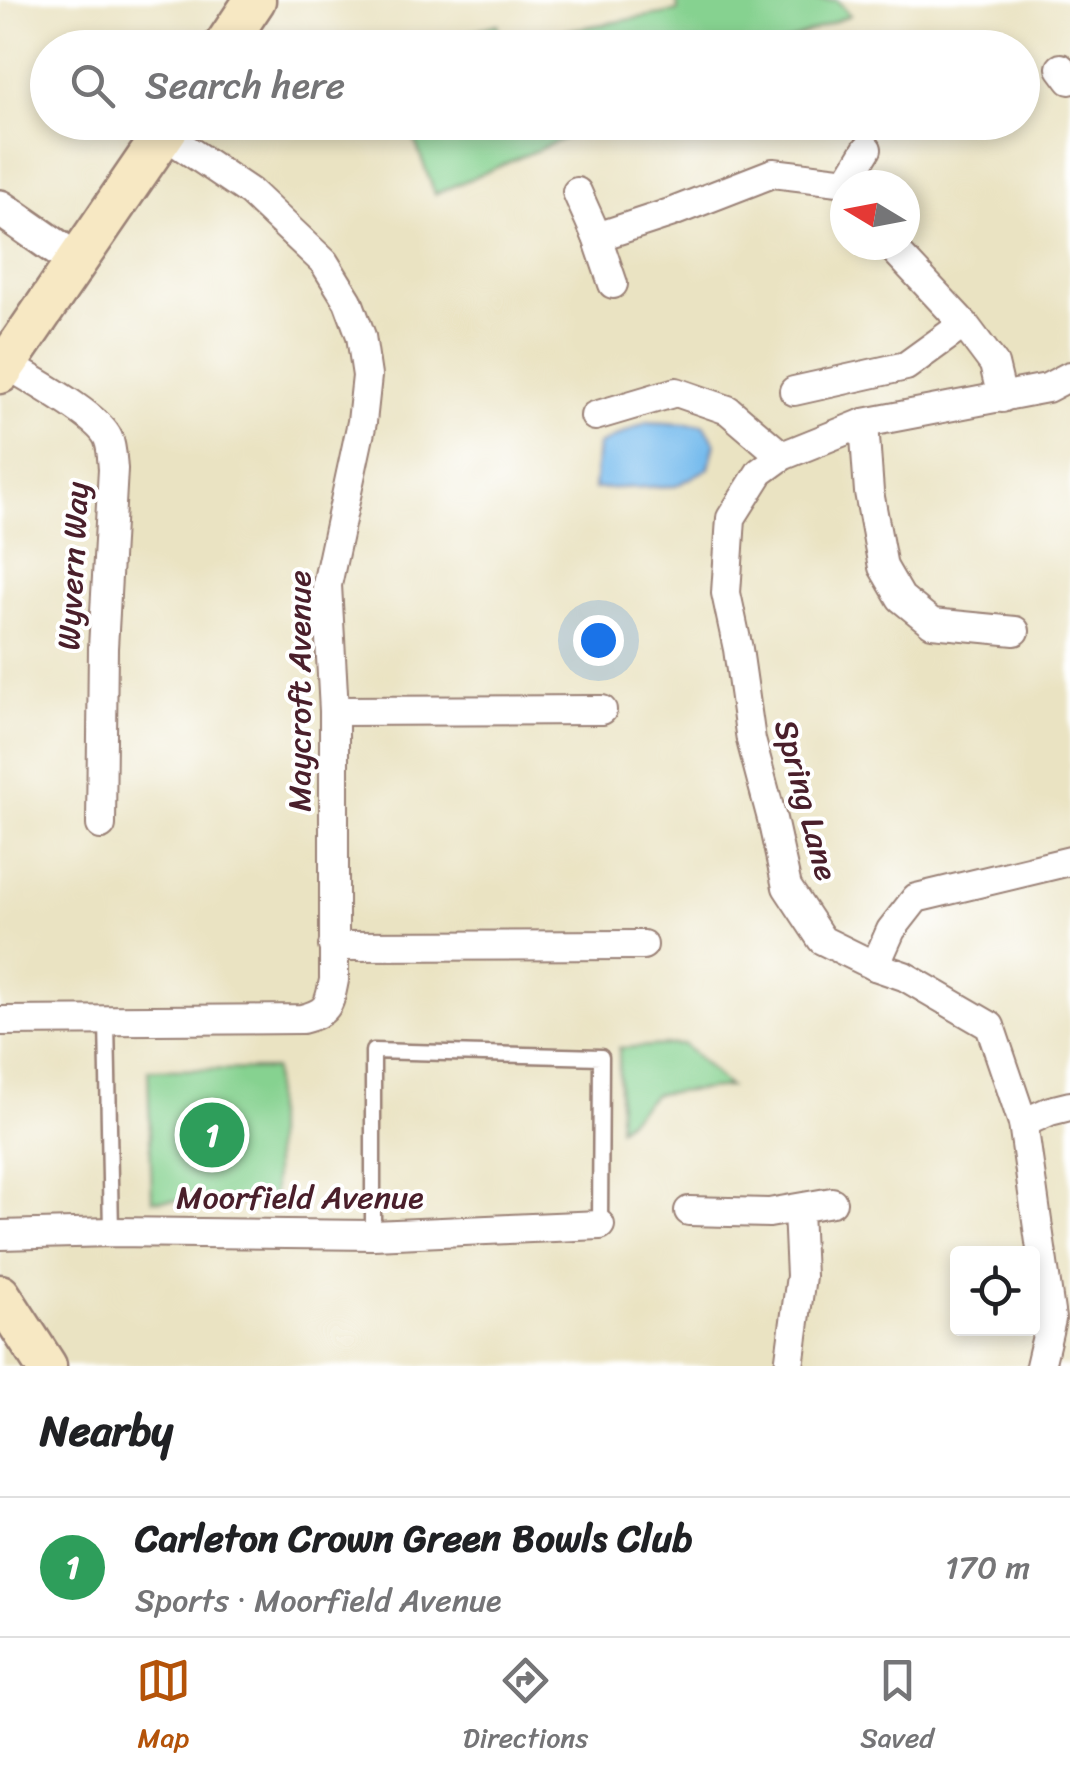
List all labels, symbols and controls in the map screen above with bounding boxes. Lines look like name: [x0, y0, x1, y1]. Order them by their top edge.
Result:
search box: [30, 30, 1040, 140]
text: Search here: [145, 52, 345, 119]
icon: search: [65, 58, 120, 113]
north arrow: [830, 170, 920, 260]
street label: Wyvern Way: [40, 480, 106, 652]
street label: Maycroft Avenue: [271, 570, 328, 812]
your location: [573, 615, 624, 666]
street label: Spring Lane: [757, 713, 855, 887]
pin: 1: [180, 1098, 244, 1172]
street label: Moorfield Avenue: [176, 1169, 424, 1226]
map controls: [950, 1246, 1040, 1336]
button: locate: [950, 1246, 1040, 1336]
text: Nearby: [40, 1394, 173, 1468]
text: Carleton Crown Green Bowls Club: [135, 1505, 692, 1572]
text: 1: [66, 1539, 79, 1596]
text: 170 m: [945, 1539, 1030, 1596]
text: Sports · Moorfield Avenue: [135, 1572, 502, 1629]
tab: Map: [136, 1653, 191, 1762]
tab: Directions: [463, 1653, 588, 1762]
tab: Saved: [860, 1653, 934, 1762]

